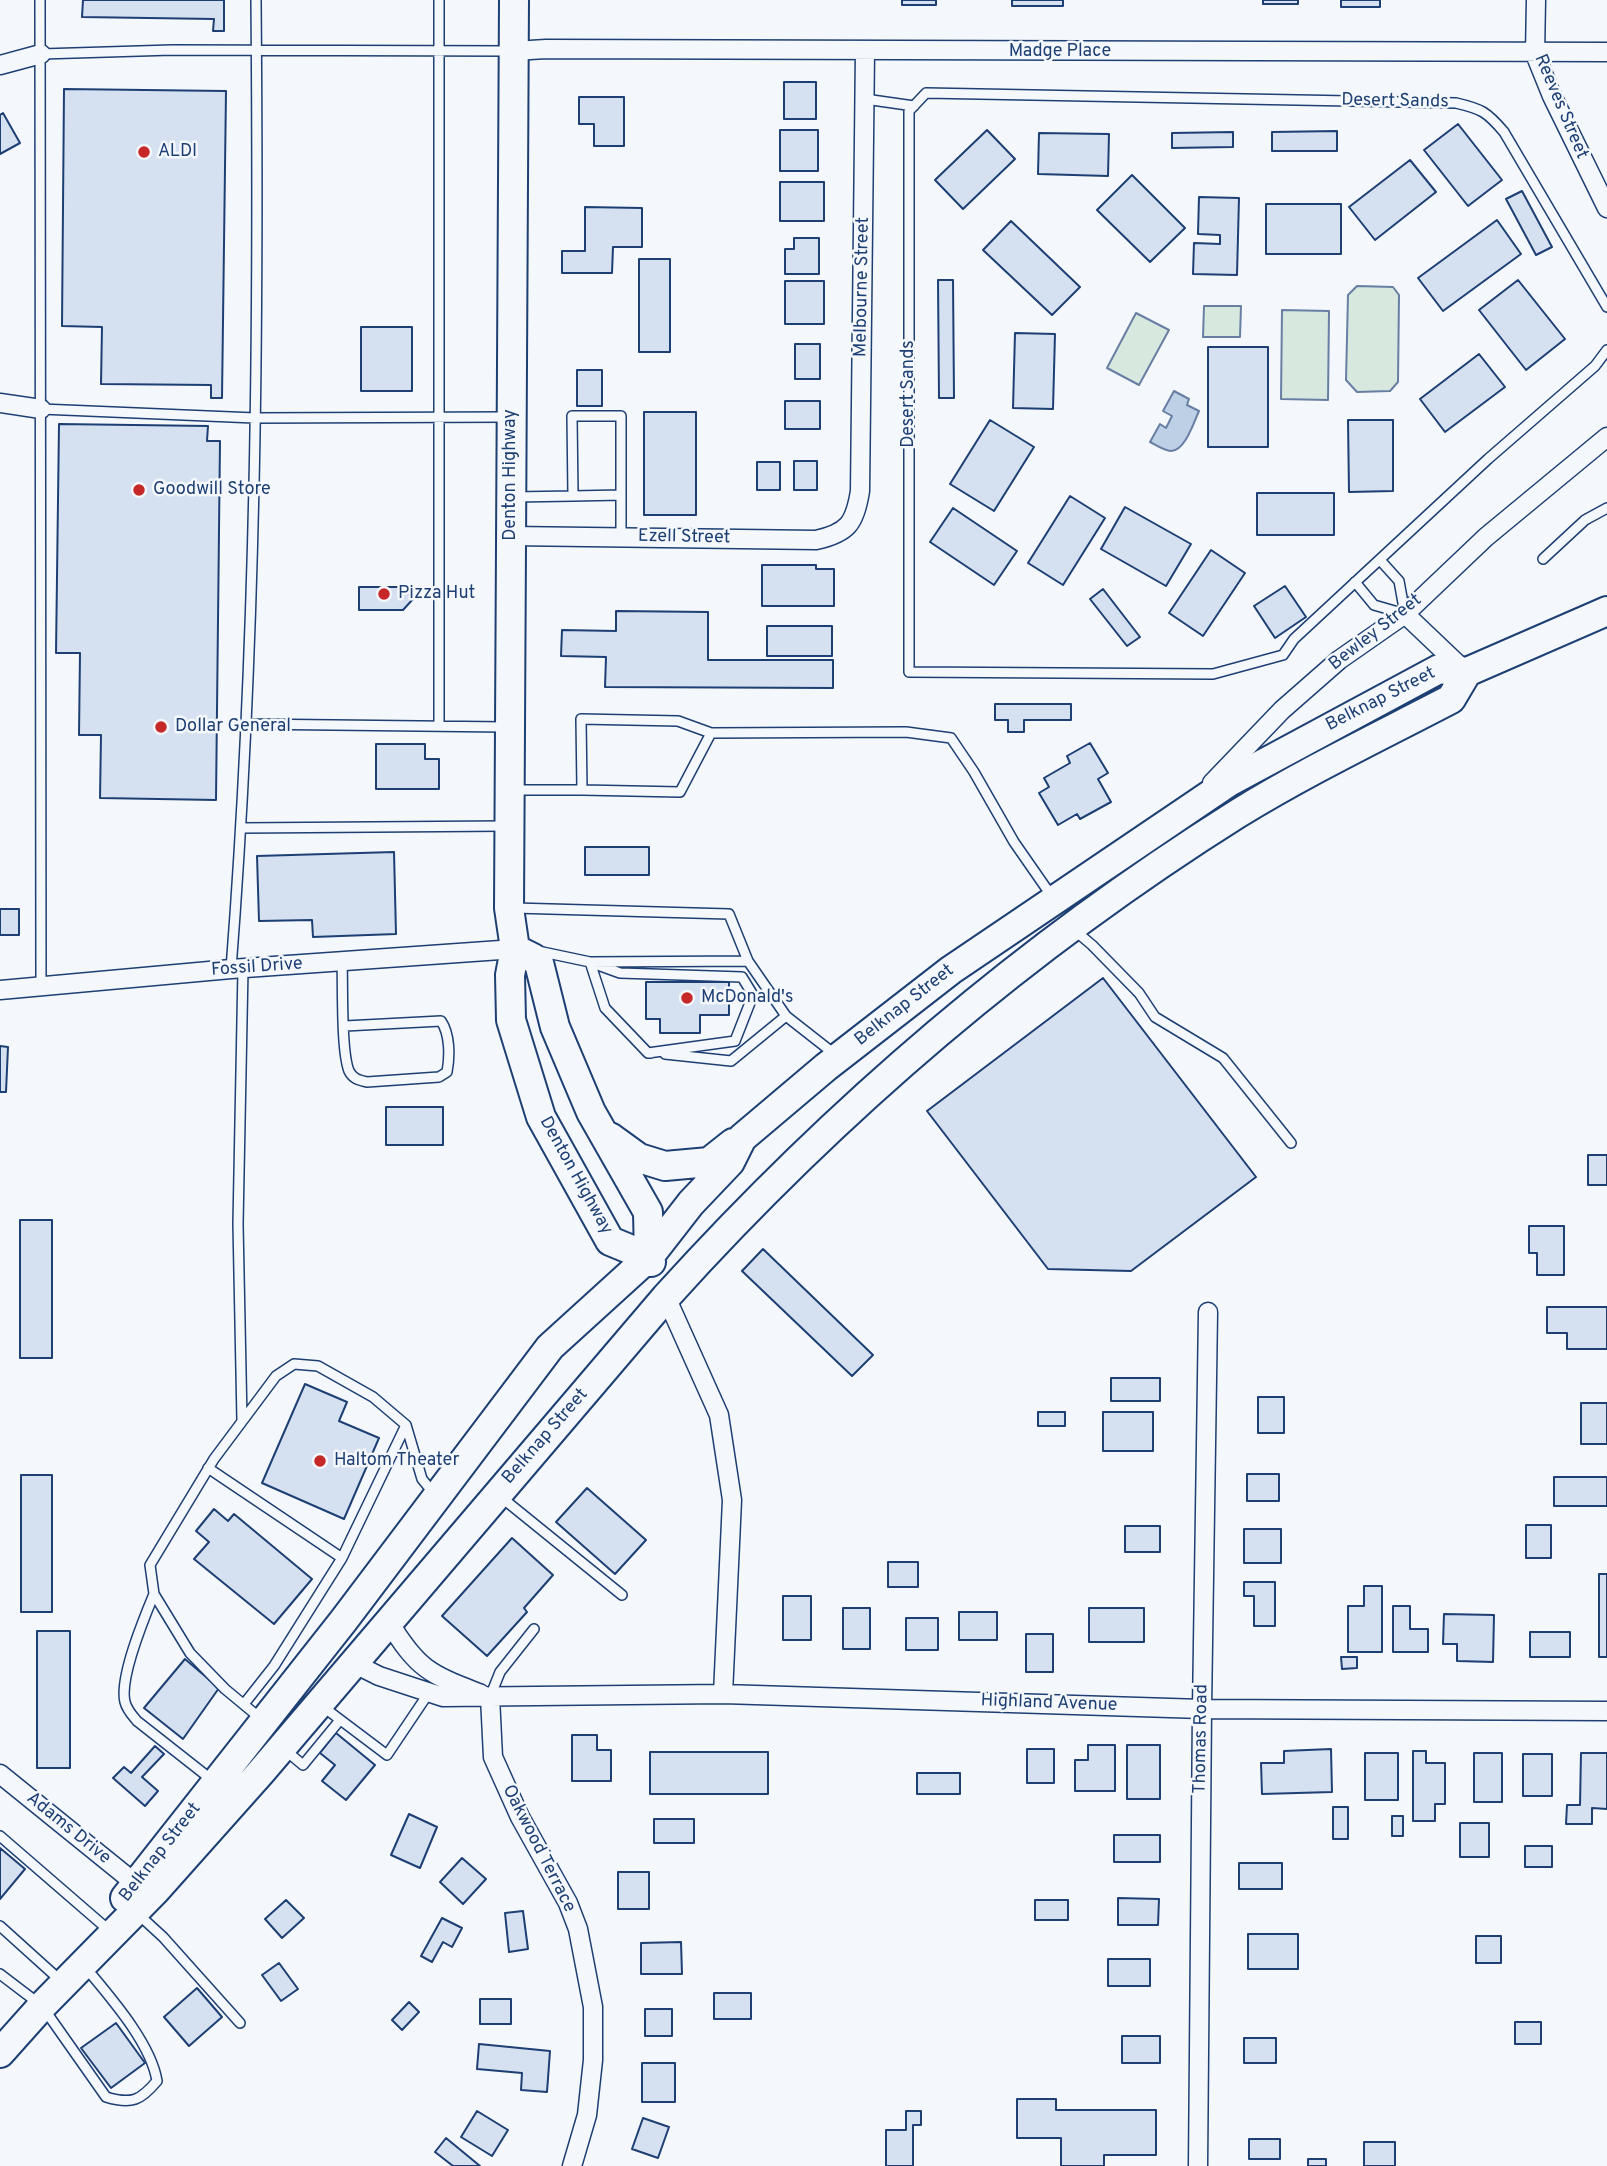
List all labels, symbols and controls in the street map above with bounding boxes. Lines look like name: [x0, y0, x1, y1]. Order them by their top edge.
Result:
street label: Madge Place: [1009, 41, 1111, 63]
street label: Reeves Street: [1528, 51, 1592, 163]
street label: Desert Sands: [1341, 90, 1449, 114]
place label: ALDI: [158, 141, 197, 163]
marker: ALDI: [136, 144, 152, 160]
street label: Melbourne Street: [851, 217, 875, 357]
street label: Desert Sands: [898, 340, 920, 448]
street label: Denton Highway: [500, 409, 522, 541]
place label: Goodwill Store: [153, 479, 271, 501]
marker: Goodwill Store: [131, 482, 147, 498]
street label: Ezell Street: [638, 526, 730, 550]
place label: Pizza Hut: [398, 583, 475, 605]
marker: Pizza Hut: [376, 586, 392, 602]
street label: Bewley Street: [1325, 590, 1427, 676]
street label: Belknap Street: [1323, 663, 1439, 737]
place label: Dollar General: [175, 716, 291, 738]
marker: Dollar General: [153, 719, 169, 735]
street label: Fossil Drive: [211, 954, 303, 982]
street label: Belknap Street: [851, 961, 959, 1051]
place label: McDonald's: [701, 987, 793, 1009]
marker: McDonald's: [679, 990, 695, 1006]
street label: Denton Highway: [534, 1113, 616, 1239]
street label: Belknap Street: [499, 1385, 593, 1489]
place label: Haltom Theater: [334, 1450, 459, 1472]
marker: Haltom Theater: [312, 1453, 328, 1469]
street label: Thomas Road: [1190, 1684, 1214, 1794]
street label: Highland Avenue: [980, 1691, 1118, 1717]
street label: Oakwood Terrace: [497, 1782, 579, 1916]
street label: Adams Drive: [21, 1788, 115, 1870]
street label: Belknap Street: [116, 1799, 206, 1907]

